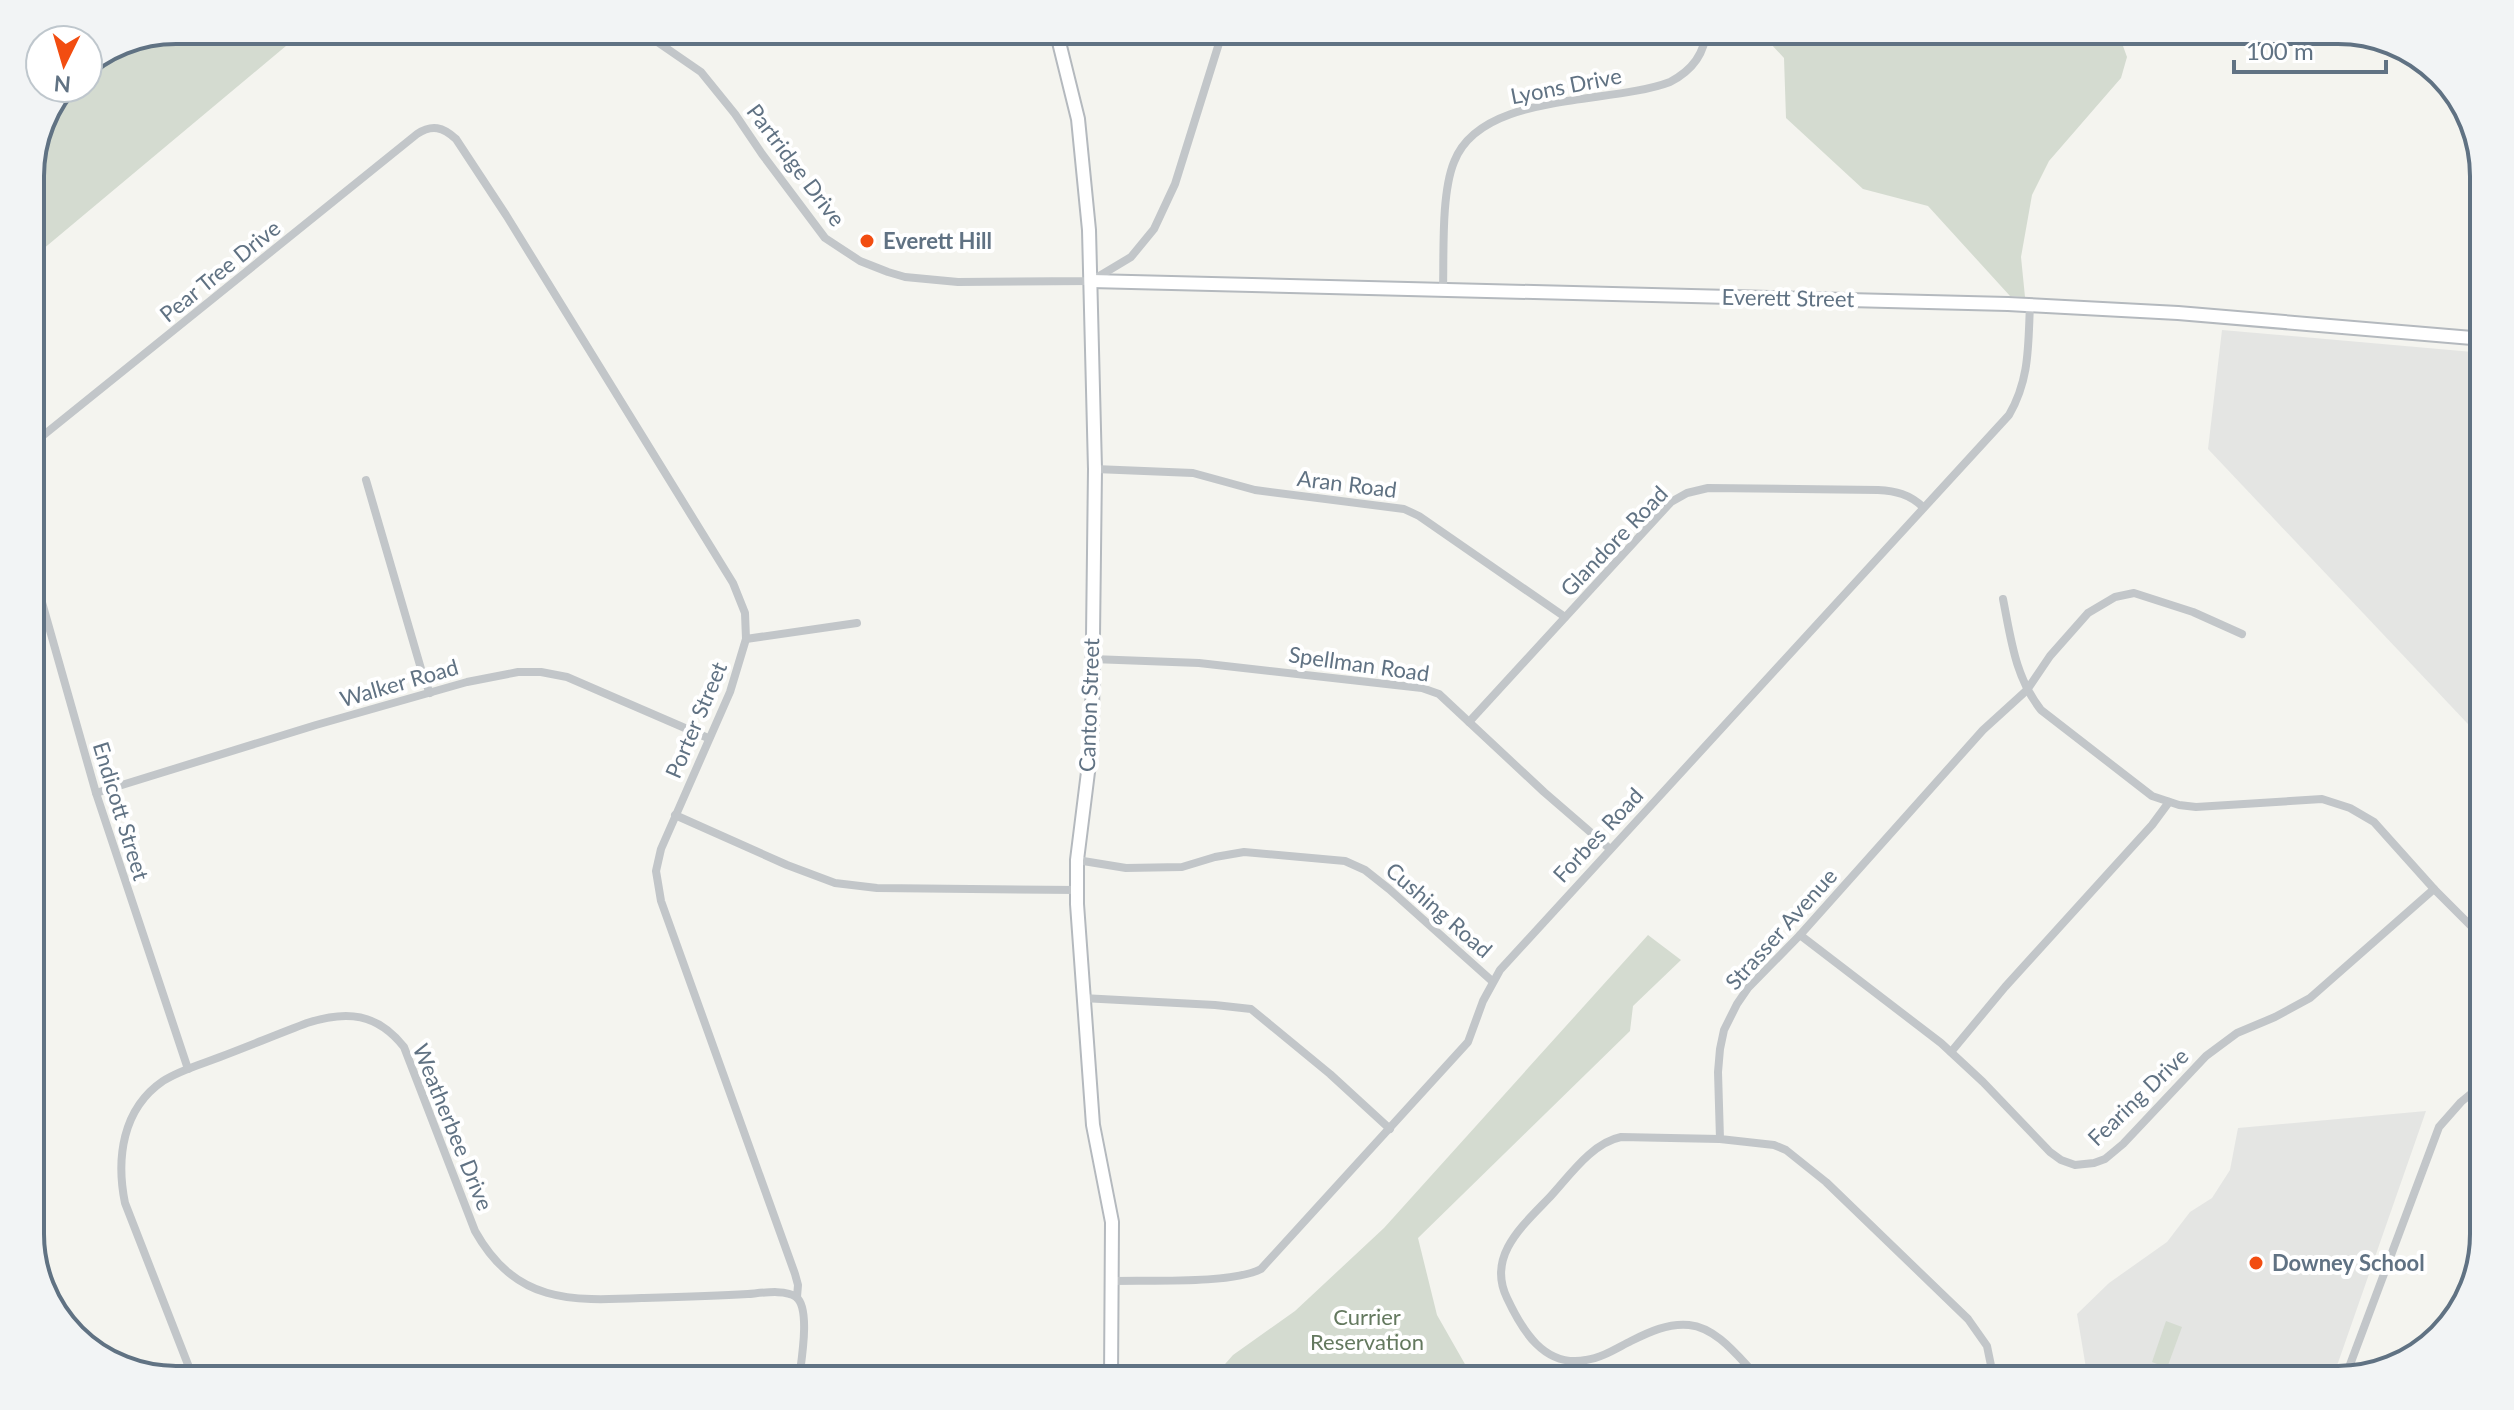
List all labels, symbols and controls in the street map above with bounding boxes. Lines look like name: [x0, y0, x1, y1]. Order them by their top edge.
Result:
north arrow: [24, 24, 104, 104]
scale bar: [2234, 24, 2386, 74]
text: 100 m: [2246, 36, 2314, 65]
street label: Lyons Drive: [1508, 62, 1624, 110]
text: N: [53, 70, 72, 99]
street label: Partridge Drive: [742, 98, 851, 231]
street label: Pear Tree Drive: [154, 214, 285, 327]
place label: Everett Hill: [883, 227, 992, 254]
marker: Everett Hill: [858, 232, 876, 250]
street label: Everett Street: [1722, 283, 1855, 312]
street label: Aran Road: [1296, 464, 1398, 503]
street label: Glandore Road: [1554, 480, 1673, 601]
street label: Canton Street: [1073, 638, 1104, 772]
street label: Spellman Road: [1287, 640, 1431, 687]
street label: Walker Road: [337, 653, 461, 712]
street label: Porter Street: [659, 658, 732, 782]
street label: Endicott Street: [88, 738, 155, 883]
street label: Forbes Road: [1547, 782, 1648, 888]
street label: Cushing Road: [1381, 856, 1498, 963]
street label: Strasser Avenue: [1719, 862, 1842, 995]
street label: Weatherbee Drive: [408, 1040, 499, 1214]
street label: Fearing Drive: [2082, 1042, 2193, 1151]
place label: Downey School: [2272, 1249, 2425, 1276]
marker: Downey School: [2247, 1254, 2265, 1272]
park label: Currier Reservation: [1310, 1303, 1424, 1355]

